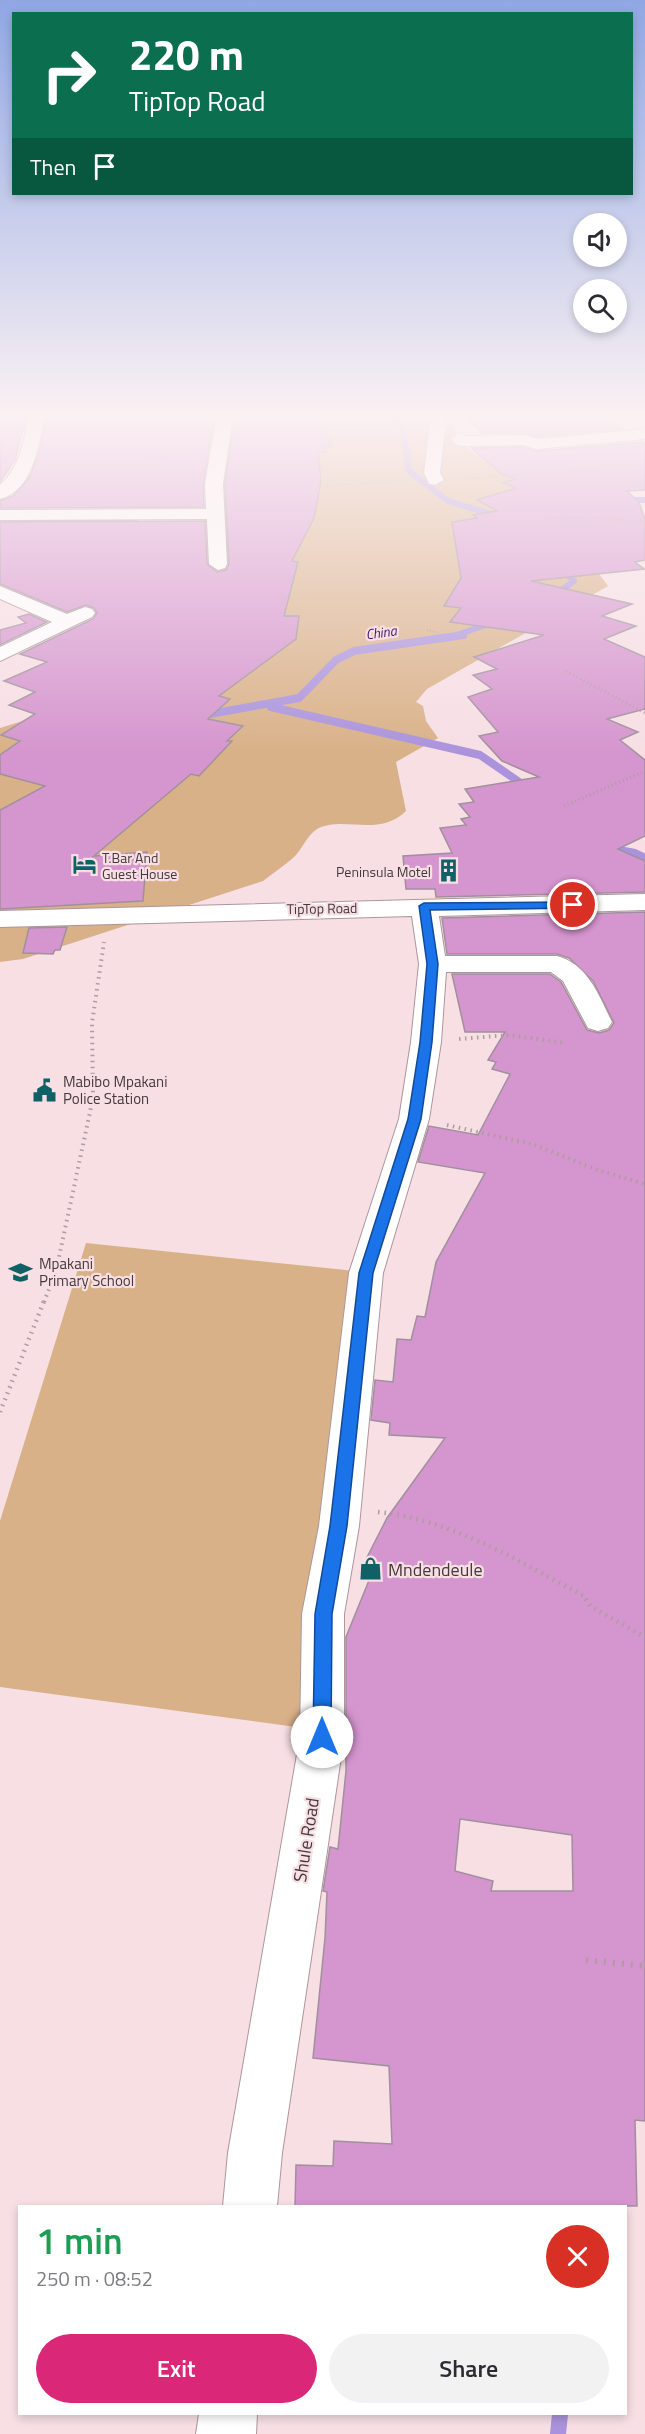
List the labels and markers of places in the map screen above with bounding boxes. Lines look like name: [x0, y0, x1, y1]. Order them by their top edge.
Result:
place label: T.Bar And Guest House: [102, 847, 177, 884]
hotel icon: T.Bar And Guest House: [71, 852, 97, 878]
building icon: Peninsula Motel: [436, 858, 462, 884]
place label: Peninsula Motel: [336, 861, 431, 882]
pin: [547, 879, 598, 930]
place label: Mabibo Mpakani Police Station: [63, 1070, 167, 1110]
public building icon: Mabibo Mpakani Police Station: [32, 1077, 58, 1103]
place label: Mpakani Primary School: [39, 1252, 134, 1292]
school or university icon: Mpakani Primary School: [8, 1259, 34, 1285]
shop icon: Mndendeule: [357, 1556, 383, 1582]
place label: Mndendeule: [388, 1556, 482, 1583]

